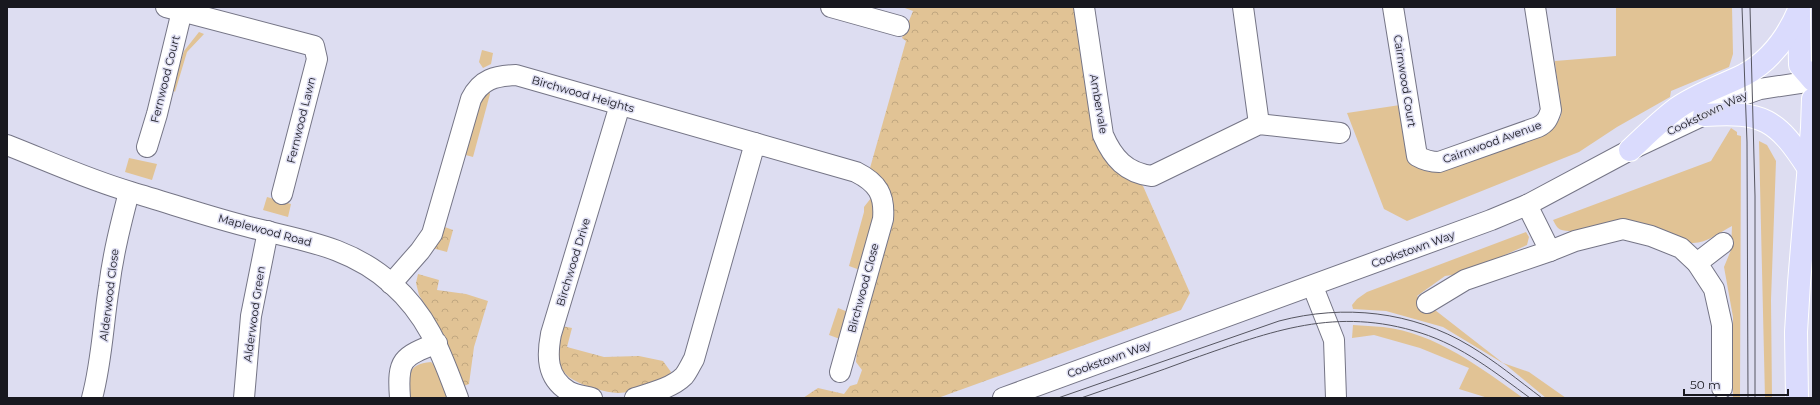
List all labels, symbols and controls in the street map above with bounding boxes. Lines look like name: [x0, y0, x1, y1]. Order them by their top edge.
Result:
street label: Fernwood Court: [147, 33, 183, 124]
street label: Cairnwood Court: [1391, 34, 1419, 129]
street label: Birchwood Heights: [530, 73, 636, 116]
street label: Ambervale: [1087, 73, 1111, 135]
street label: Fernwood Lawn: [283, 75, 319, 165]
street label: Cookstown Way: [1664, 87, 1750, 139]
street label: Cairnwood Avenue: [1441, 118, 1544, 166]
street label: Maplewood Road: [217, 211, 313, 249]
street label: Birchwood Drive: [553, 216, 593, 308]
street label: Cookstown Way: [1369, 227, 1457, 271]
street label: Birchwood Close: [844, 241, 882, 334]
street label: Alderwood Close: [96, 248, 122, 342]
street label: Alderwood Green: [240, 265, 268, 363]
street label: Cookstown Way: [1065, 337, 1153, 381]
scale bar: [1684, 371, 1788, 397]
text: 50 m: [1690, 377, 1721, 392]

